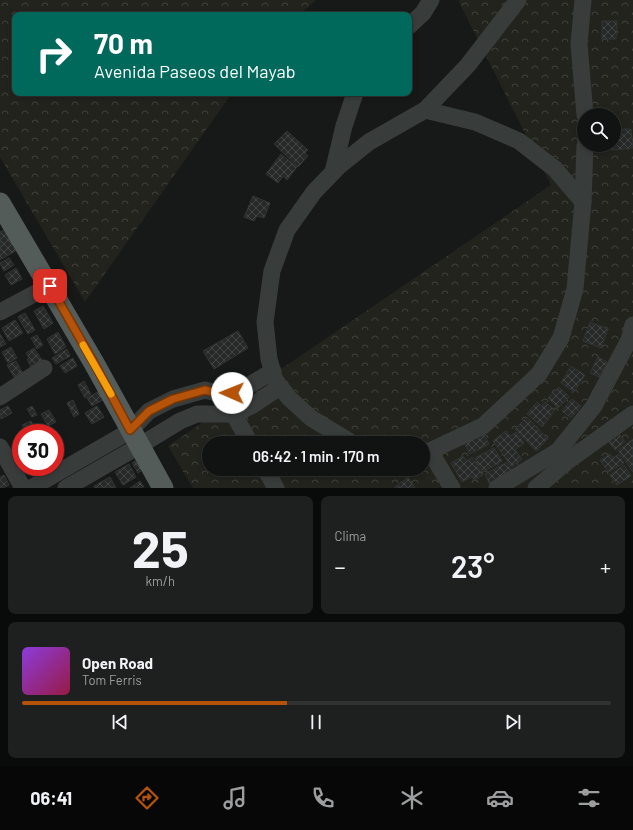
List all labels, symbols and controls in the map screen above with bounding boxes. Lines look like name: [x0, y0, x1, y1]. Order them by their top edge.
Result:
text: 70 m: [94, 26, 153, 60]
icon: right: [28, 28, 80, 80]
text: Avenida Paseos del Mayab: [94, 60, 296, 82]
map controls: [577, 108, 621, 152]
button: search: [577, 108, 621, 152]
pin: [33, 269, 67, 303]
icon: arrive: [39, 275, 61, 297]
position arrow: [211, 372, 253, 414]
speed limit sign: 30: [12, 424, 64, 476]
text: 06:42 · 1 min · 170 m: [253, 447, 379, 465]
text: 25: [132, 516, 189, 578]
text: Clima: [335, 528, 366, 544]
text: 23°: [451, 548, 494, 584]
text: −: [335, 553, 346, 579]
text: +: [600, 553, 611, 579]
text: km/h: [146, 573, 175, 589]
text: Open Road: [82, 654, 153, 672]
text: Tom Ferris: [82, 672, 142, 688]
icon: previous: [109, 711, 131, 733]
icon: pause: [305, 711, 327, 733]
icon: next: [502, 711, 524, 733]
icon: directions: [133, 784, 161, 812]
icon: music: [221, 784, 249, 812]
icon: phone: [309, 784, 337, 812]
icon: climate: [398, 784, 426, 812]
icon: car: [486, 784, 514, 812]
icon: filters: [575, 784, 603, 812]
text: 06:41: [30, 787, 72, 809]

